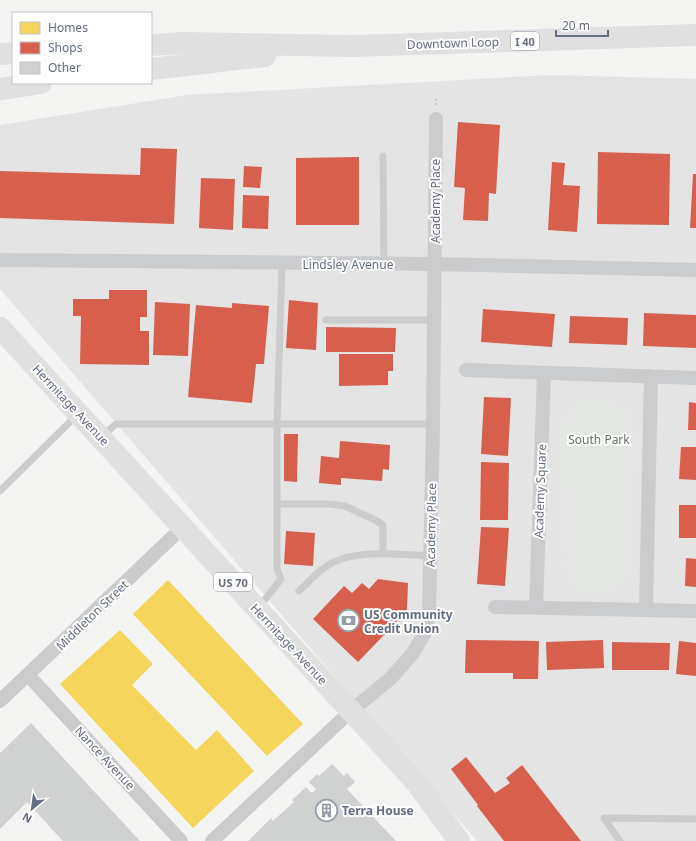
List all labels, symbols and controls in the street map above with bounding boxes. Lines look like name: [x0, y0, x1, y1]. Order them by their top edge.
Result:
legend: [12, 12, 152, 84]
scale bar: [556, 12, 608, 38]
text: 20 m: [562, 17, 590, 34]
text: Homes: [48, 19, 88, 36]
road number: I 40: [511, 32, 539, 50]
street label: Downtown Loop: [407, 33, 499, 53]
text: Shops: [48, 39, 83, 56]
text: Other: [48, 59, 81, 76]
street label: Academy Place: [427, 159, 444, 243]
street label: Lindsley Avenue: [303, 256, 394, 273]
street label: Hermitage Avenue: [29, 361, 113, 450]
park label: South Park: [568, 431, 630, 448]
street label: Academy Square: [530, 443, 550, 538]
street label: Academy Place: [422, 482, 440, 567]
road number: US 70: [214, 573, 252, 591]
street label: Middleton Street: [52, 576, 132, 654]
street label: Hermitage Avenue: [247, 600, 331, 689]
place label: US Community Credit Union: [364, 606, 453, 637]
bank icon: US Community Credit Union: [336, 608, 362, 634]
street label: Nance Avenue: [71, 723, 139, 794]
north arrow: [12, 789, 52, 829]
building icon: Terra House: [313, 797, 339, 823]
place label: Terra House: [342, 802, 414, 819]
text: N: [19, 809, 34, 827]

